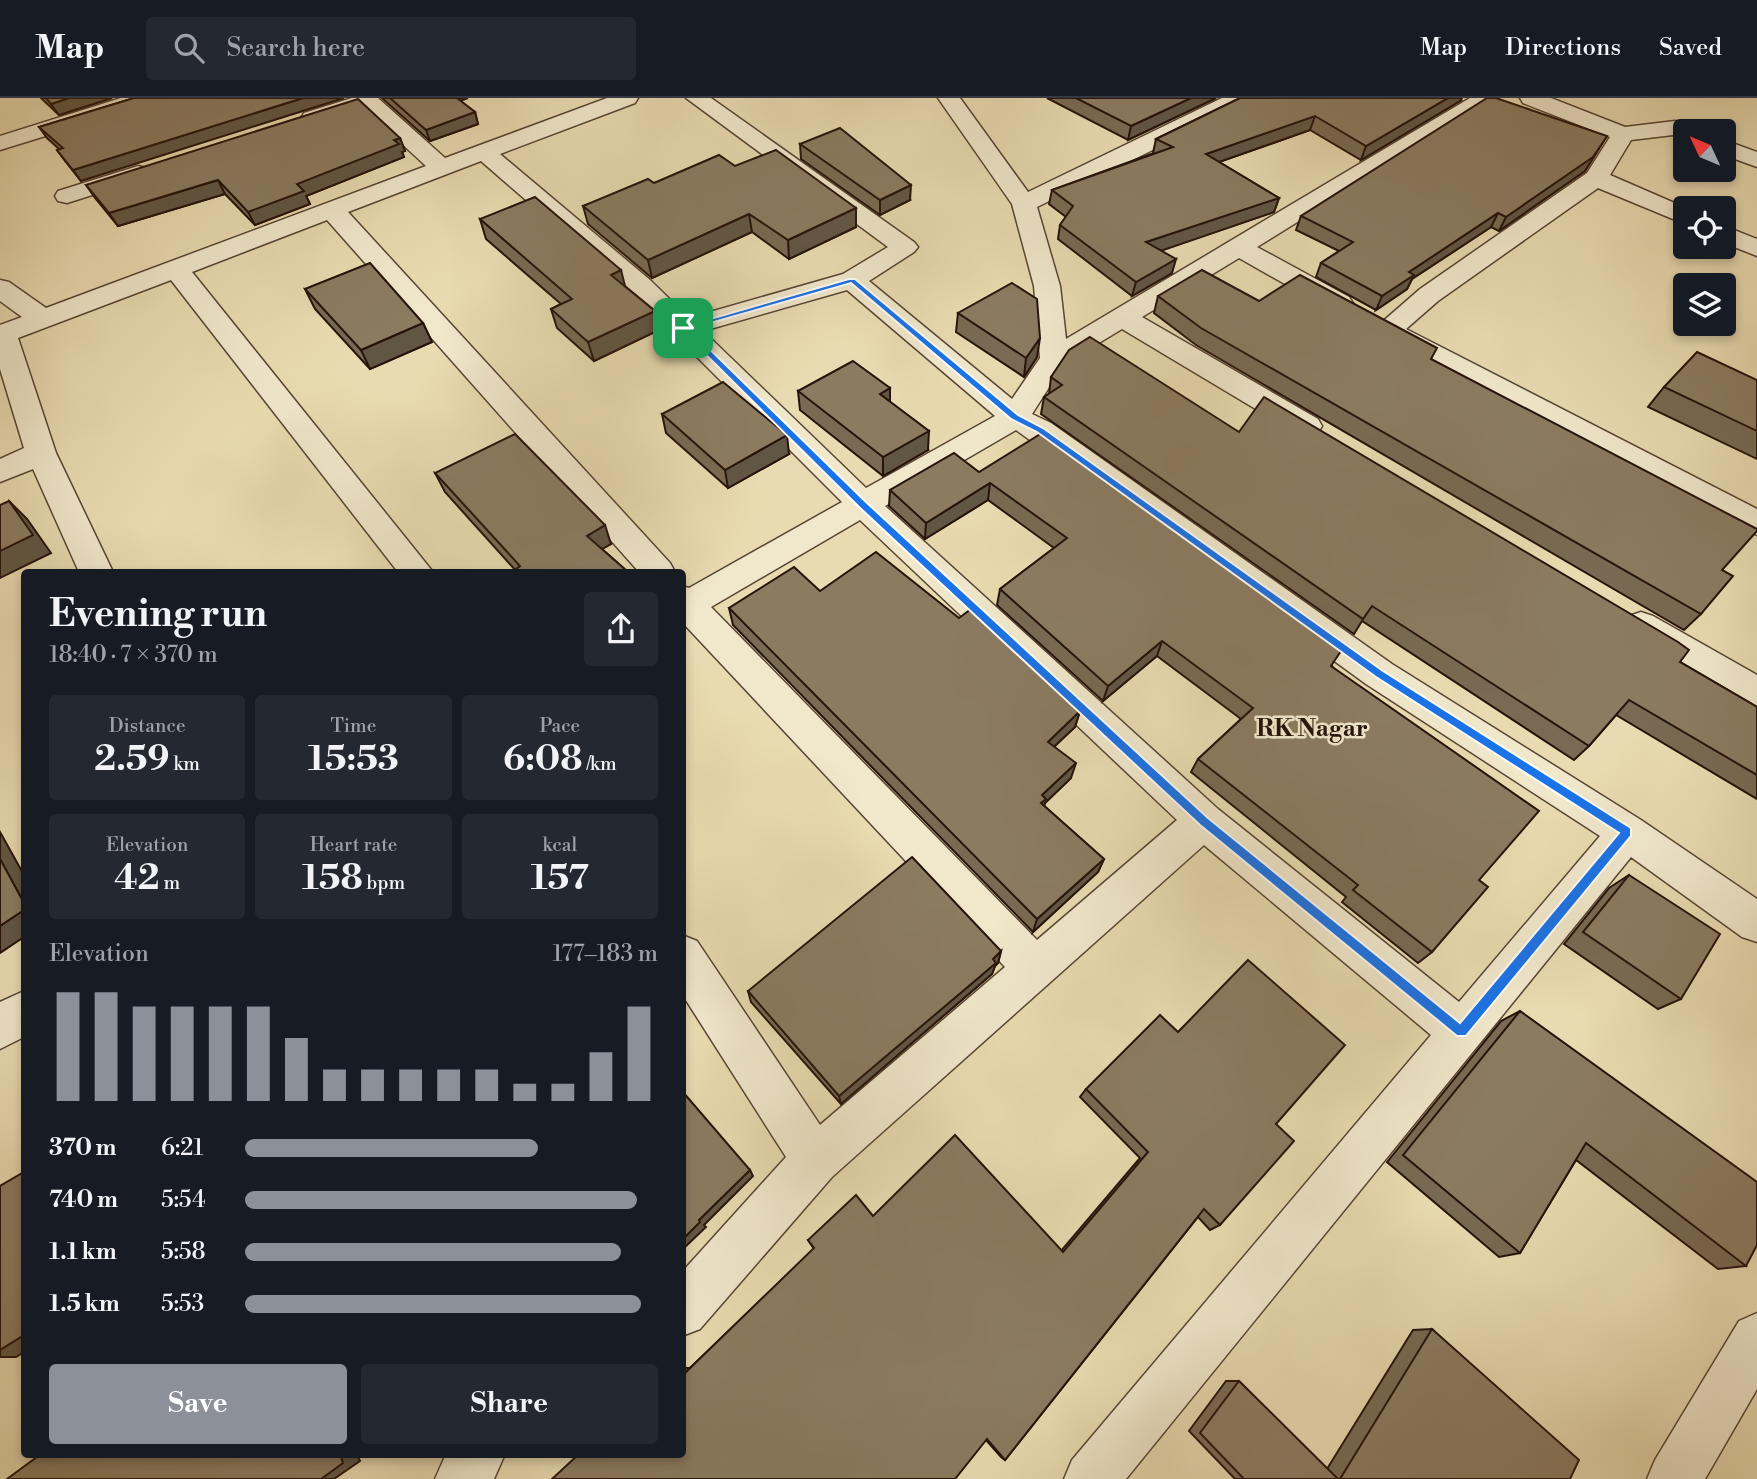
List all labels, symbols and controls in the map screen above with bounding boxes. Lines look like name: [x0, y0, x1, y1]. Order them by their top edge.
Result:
search box: [146, 17, 636, 80]
text: Map: [35, 28, 104, 69]
icon: search: [170, 29, 208, 67]
text: Search here: [226, 32, 365, 64]
text: Map: [1420, 33, 1467, 63]
text: Directions: [1505, 33, 1621, 63]
text: Saved: [1659, 33, 1722, 63]
north arrow: [1673, 119, 1736, 182]
map controls: [1673, 119, 1736, 336]
button: locate: [1673, 196, 1736, 259]
button: layers: [1673, 273, 1736, 336]
pin: [653, 298, 713, 358]
icon: arrive: [664, 309, 702, 347]
text: Evening run: [49, 591, 267, 638]
button: share: [584, 592, 658, 666]
text: 18:40 · 7 × 370 m: [49, 641, 218, 669]
text: Distance: [109, 714, 186, 738]
text: Time: [331, 714, 376, 738]
text: Pace: [539, 714, 580, 738]
district label: RK Nagar: [1256, 714, 1368, 744]
text: 2.59: [94, 738, 170, 781]
text: 15:53: [308, 738, 399, 781]
text: 6:08: [503, 738, 582, 781]
text: km: [170, 752, 200, 776]
text: /km: [582, 752, 617, 776]
text: Elevation: [106, 833, 188, 857]
text: Heart rate: [310, 833, 397, 857]
text: kcal: [543, 833, 577, 857]
text: 42: [114, 857, 160, 900]
text: 158: [302, 857, 363, 900]
text: 157: [531, 857, 589, 900]
text: m: [160, 871, 180, 895]
text: bpm: [363, 871, 405, 895]
text: Elevation: [49, 940, 149, 968]
text: 177–183 m: [553, 940, 658, 968]
text: 370 m: [49, 1134, 116, 1162]
text: 6:21: [161, 1134, 203, 1162]
text: 740 m: [49, 1186, 118, 1214]
text: 5:54: [161, 1186, 206, 1214]
text: 1.1 km: [49, 1238, 117, 1266]
text: 5:58: [161, 1238, 206, 1266]
text: 1.5 km: [49, 1290, 120, 1318]
text: 5:53: [161, 1290, 204, 1318]
button: Save: [49, 1364, 347, 1444]
button: Share: [361, 1364, 658, 1444]

